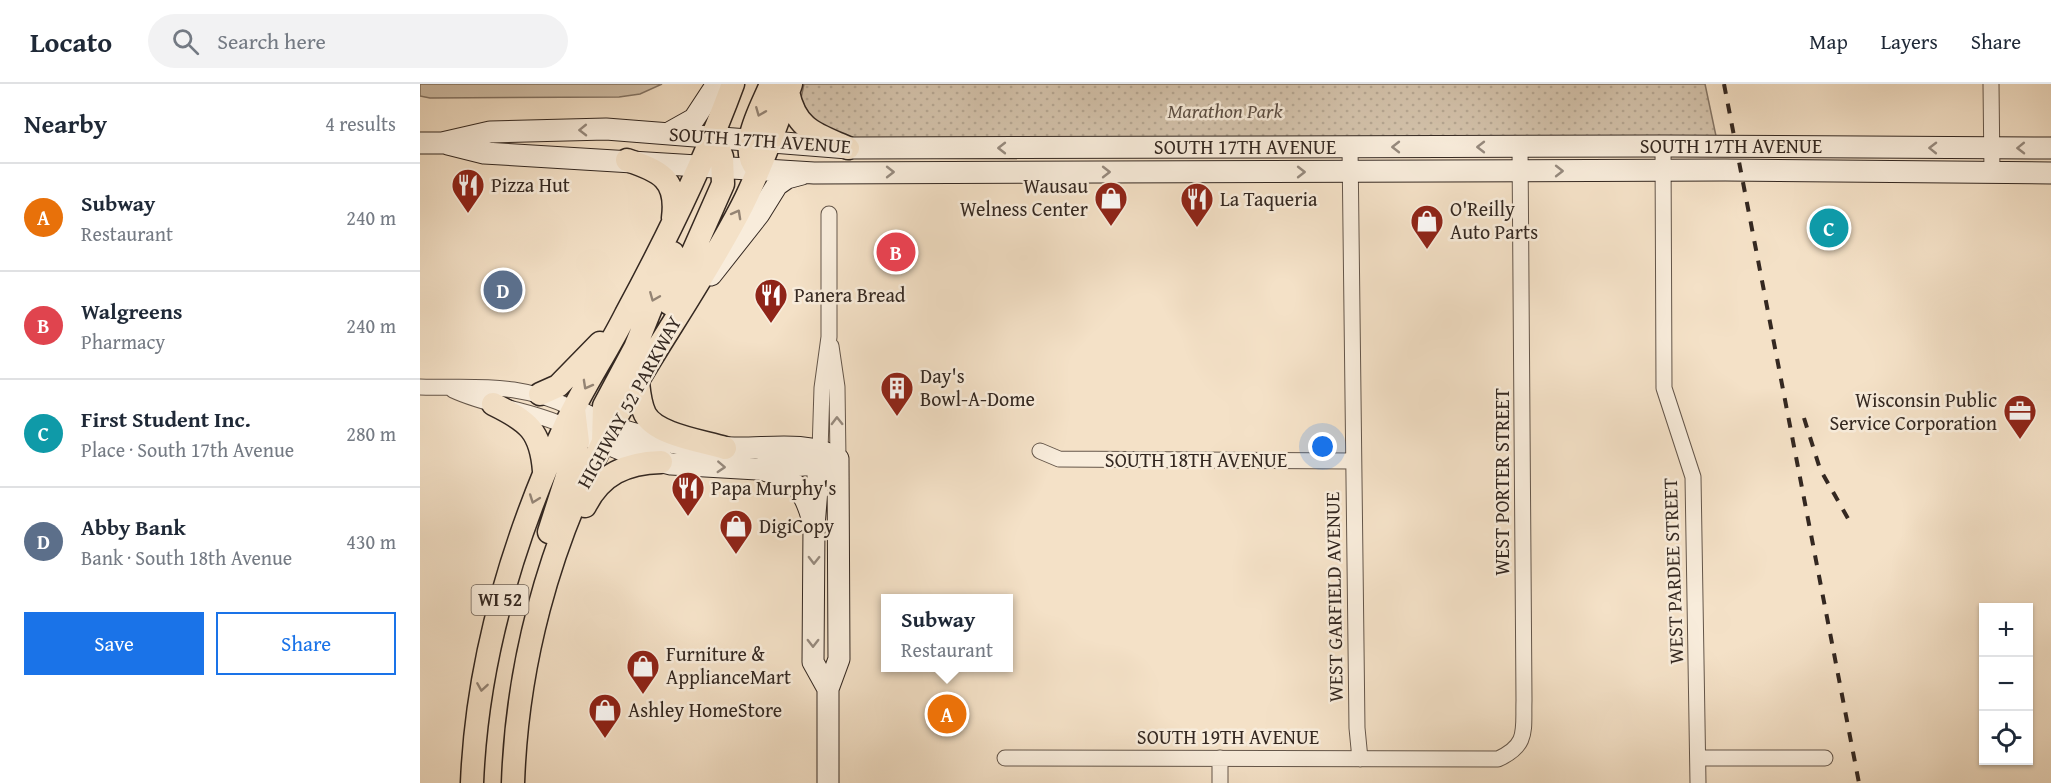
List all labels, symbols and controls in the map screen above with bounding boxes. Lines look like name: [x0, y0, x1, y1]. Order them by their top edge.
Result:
search box: [148, 14, 568, 68]
text: Locato: [30, 21, 112, 62]
icon: search: [169, 25, 202, 58]
text: Search here: [217, 25, 326, 57]
text: Map: [1809, 26, 1848, 57]
text: Layers: [1881, 26, 1938, 57]
text: Share: [1971, 26, 2021, 57]
park label: Marathon Park: [1167, 96, 1283, 125]
text: Nearby: [24, 104, 107, 143]
one-way arrow: [755, 105, 767, 116]
text: 4 results: [325, 109, 396, 138]
street label: SOUTH 17TH AVENUE: [668, 119, 852, 160]
one-way arrow: [578, 124, 587, 136]
street label: SOUTH 17TH AVENUE: [1640, 131, 1822, 160]
street label: SOUTH 17TH AVENUE: [1154, 132, 1336, 161]
one-way arrow: [1476, 140, 1485, 153]
one-way arrow: [1392, 141, 1401, 153]
one-way arrow: [998, 142, 1007, 154]
one-way arrow: [1928, 142, 1937, 154]
one-way arrow: [2017, 142, 2026, 154]
one-way arrow: [1554, 165, 1563, 177]
one-way arrow: [885, 166, 894, 178]
one-way arrow: [1101, 166, 1110, 178]
one-way arrow: [1296, 166, 1305, 178]
restaurant icon: Pizza Hut: [450, 167, 486, 214]
place label: Pizza Hut: [491, 170, 570, 199]
place label: Wausau Welness Center: [960, 171, 1088, 223]
shop icon: Wausau Welness Center: [1093, 180, 1129, 227]
restaurant icon: La Taqueria: [1179, 181, 1215, 228]
place label: La Taqueria: [1220, 184, 1318, 213]
text: Subway: [81, 187, 155, 219]
place label: O'Reilly Auto Parts: [1450, 194, 1538, 246]
text: A: [37, 203, 50, 232]
text: 240 m: [346, 203, 396, 232]
shop icon: O'Reilly Auto Parts: [1409, 203, 1445, 250]
pin: C: [1810, 206, 1848, 250]
one-way arrow: [730, 210, 741, 220]
text: Restaurant: [81, 219, 173, 248]
pin: B: [876, 230, 916, 274]
pin: D: [484, 268, 523, 312]
restaurant icon: Panera Bread: [753, 277, 789, 324]
place label: Panera Bread: [794, 280, 906, 309]
one-way arrow: [649, 291, 661, 302]
text: Walgreens: [81, 295, 182, 327]
street label: HIGHWAY 52 PARKWAY: [569, 310, 688, 493]
text: B: [37, 311, 50, 340]
text: 240 m: [346, 311, 396, 340]
text: Pharmacy: [81, 327, 165, 356]
place label: Day's Bowl-A-Dome: [920, 361, 1035, 413]
building icon: Day's Bowl-A-Dome: [879, 370, 915, 417]
one-way arrow: [583, 379, 594, 389]
place label: Wisconsin Public Service Corporation: [1829, 385, 1997, 437]
street label: WEST PORTER STREET: [1487, 388, 1516, 576]
office icon: Wisconsin Public Service Corporation: [2002, 393, 2038, 440]
text: First Student Inc.: [81, 403, 251, 435]
one-way arrow: [831, 416, 843, 425]
text: C: [38, 419, 49, 448]
text: 280 m: [346, 419, 396, 448]
your location: [1308, 432, 1337, 461]
text: Place · South 17th Avenue: [81, 435, 294, 464]
street label: SOUTH 18TH AVENUE: [1105, 445, 1287, 474]
one-way arrow: [716, 460, 725, 473]
restaurant icon: Papa Murphy's: [670, 470, 706, 517]
place label: Papa Murphy's: [711, 473, 836, 502]
street label: WEST PARDEE STREET: [1655, 477, 1690, 665]
street label: WEST GARFIELD AVENUE: [1317, 492, 1350, 702]
one-way arrow: [529, 493, 542, 504]
shop icon: DigiCopy: [718, 508, 754, 555]
text: Abby Bank: [81, 511, 186, 543]
place label: DigiCopy: [759, 511, 834, 540]
text: D: [37, 527, 50, 556]
text: 430 m: [346, 527, 396, 556]
text: Bank · South 18th Avenue: [81, 543, 292, 572]
one-way arrow: [808, 555, 820, 564]
road number: WI 52: [472, 585, 529, 615]
popup: [881, 594, 1013, 672]
text: Subway: [901, 603, 975, 635]
map controls: [1979, 603, 2033, 765]
button: +: [1979, 603, 2033, 657]
button: Save: [24, 612, 204, 675]
button: Share: [216, 612, 396, 675]
text: Restaurant: [901, 635, 993, 664]
place label: Furniture & ApplianceMart: [666, 639, 791, 691]
one-way arrow: [807, 639, 819, 648]
shop icon: Furniture & ApplianceMart: [625, 648, 661, 695]
button: −: [1979, 657, 2033, 711]
one-way arrow: [476, 682, 488, 691]
shop icon: Ashley HomeStore: [587, 692, 623, 739]
pin: A: [928, 692, 966, 736]
place label: Ashley HomeStore: [628, 695, 782, 724]
button: locate: [1979, 711, 2033, 765]
street label: SOUTH 19TH AVENUE: [1137, 722, 1319, 751]

